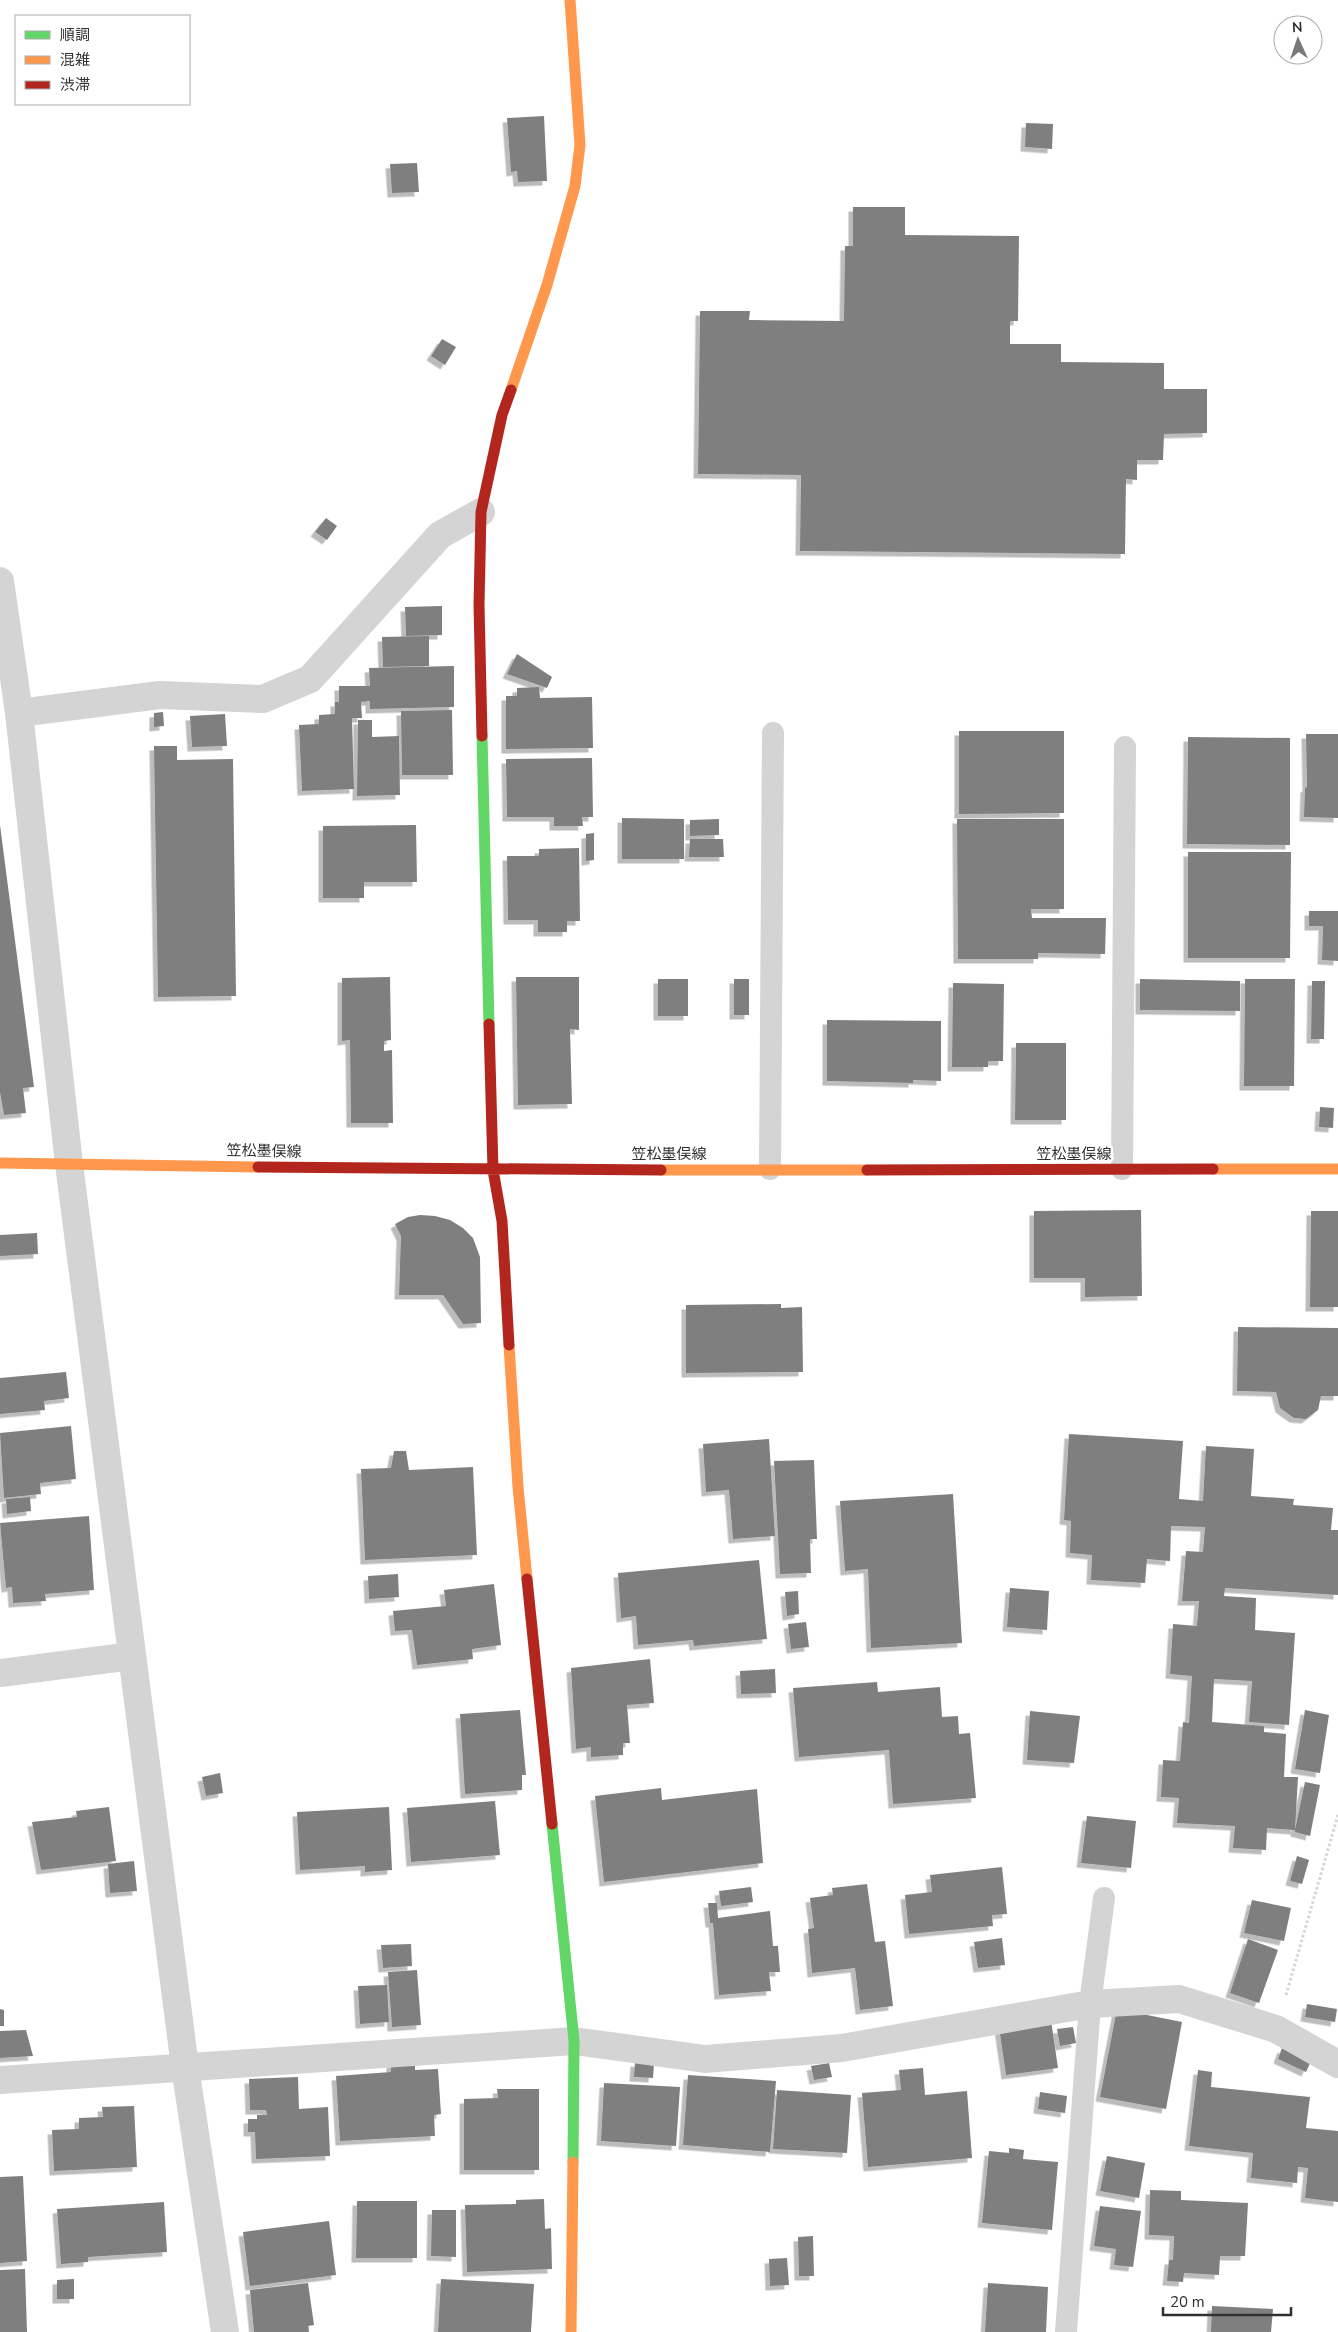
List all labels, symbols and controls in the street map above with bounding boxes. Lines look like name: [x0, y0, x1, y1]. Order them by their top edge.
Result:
legend: [15, 15, 190, 105]
north arrow: [1273, 15, 1323, 65]
text: N: [1292, 18, 1303, 37]
text: 順調: [60, 25, 90, 45]
text: 混雑: [60, 50, 90, 70]
text: 渋滞: [60, 75, 90, 95]
street label: 笠松墨俣線: [226, 1140, 302, 1162]
street label: 笠松墨俣線: [631, 1144, 707, 1164]
street label: 笠松墨俣線: [1036, 1144, 1112, 1164]
scale bar: [1163, 2284, 1290, 2316]
text: 20 m: [1170, 2292, 1205, 2312]

